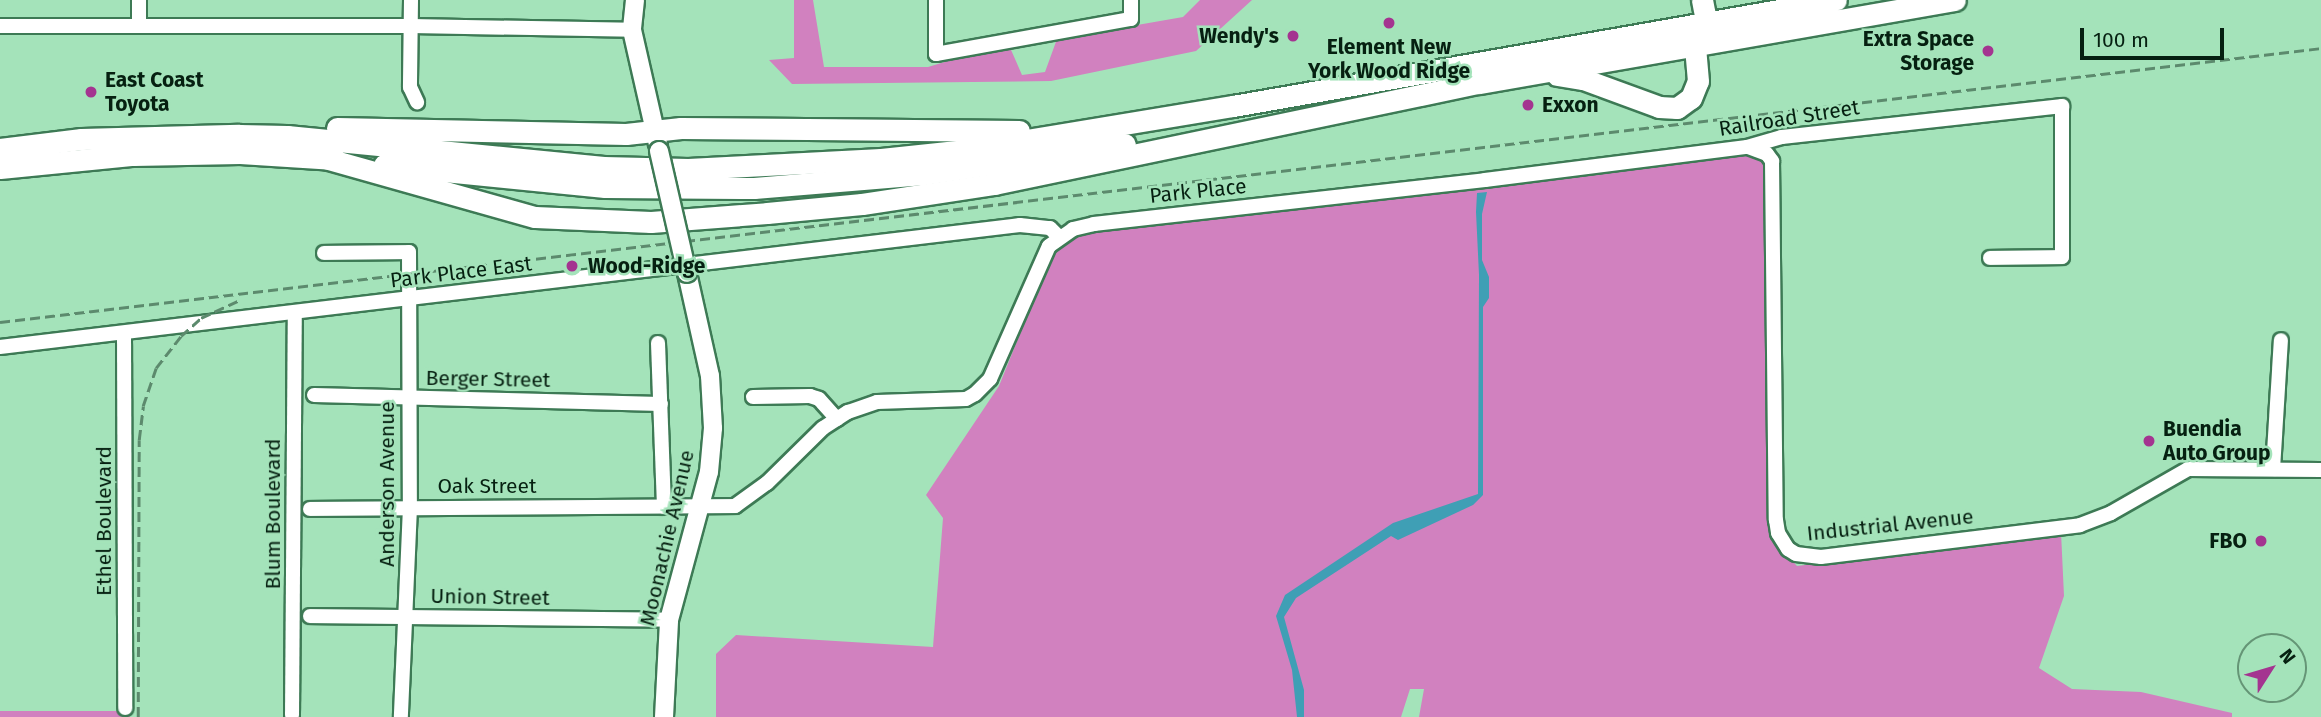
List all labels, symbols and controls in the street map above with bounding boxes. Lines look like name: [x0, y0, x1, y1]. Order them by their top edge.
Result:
scale bar: [2083, 14, 2226, 58]
marker: Element New York Wood Ridge: [1381, 15, 1397, 31]
place label: Wendy's: [1199, 23, 1279, 49]
place label: Extra Space Storage: [1863, 26, 1974, 76]
text: 100 m: [2093, 27, 2149, 53]
marker: Wendy's: [1285, 28, 1301, 44]
place label: Element New York Wood Ridge: [1308, 34, 1470, 84]
marker: Extra Space Storage: [1980, 43, 1996, 59]
place label: East Coast Toyota: [105, 67, 204, 117]
marker: East Coast Toyota: [83, 84, 99, 100]
place label: Exxon: [1542, 92, 1599, 118]
street label: Railroad Street: [1717, 94, 1861, 142]
marker: Exxon: [1520, 97, 1536, 113]
street label: Park Place: [1148, 173, 1248, 209]
street label: Park Place East: [389, 251, 533, 293]
place label: Wood-Ridge: [588, 253, 705, 279]
marker: Wood-Ridge: [562, 256, 582, 276]
street label: Berger Street: [425, 365, 551, 393]
street label: Anderson Avenue: [374, 401, 400, 567]
place label: Buendia Auto Group: [2163, 416, 2271, 466]
marker: Buendia Auto Group: [2141, 433, 2157, 449]
street label: Blum Boulevard: [260, 439, 286, 589]
street label: Ethel Boulevard: [91, 446, 117, 596]
street label: Moonachie Avenue: [635, 448, 699, 628]
street label: Oak Street: [437, 473, 537, 499]
street label: Industrial Avenue: [1805, 504, 1975, 546]
place label: FBO: [2209, 528, 2247, 554]
marker: FBO: [2253, 533, 2269, 549]
street label: Union Street: [430, 583, 550, 611]
north arrow: [2237, 633, 2307, 703]
text: N: [2275, 644, 2301, 668]

